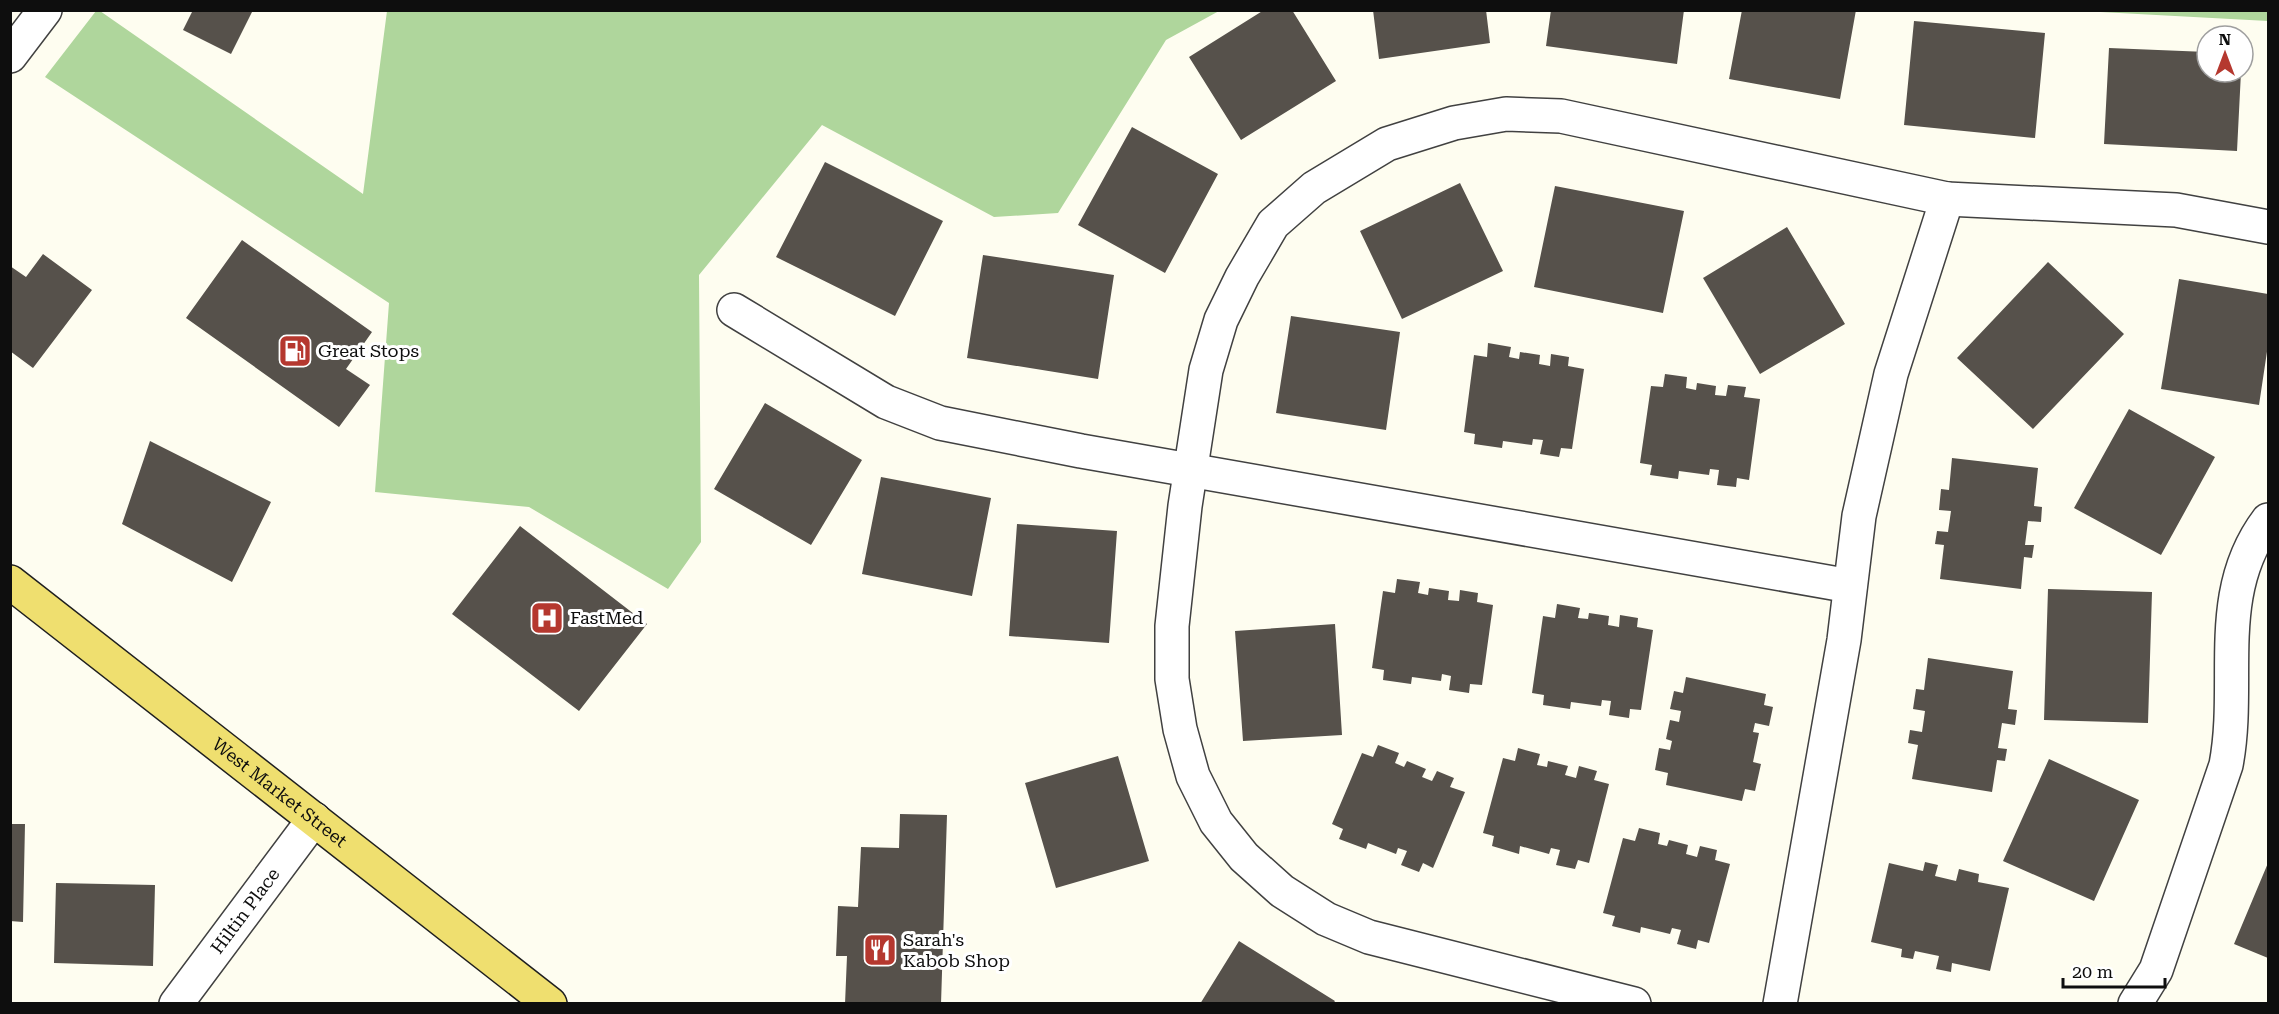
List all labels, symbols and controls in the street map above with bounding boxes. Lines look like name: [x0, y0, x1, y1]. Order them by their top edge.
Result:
north arrow: [2195, 24, 2255, 84]
text: N: [2219, 30, 2231, 49]
fuel station icon: Great Stops: [277, 333, 313, 369]
place label: Great Stops: [318, 340, 419, 361]
hospital icon: FastMed: [529, 600, 565, 636]
place label: FastMed: [570, 607, 644, 628]
street label: West Market Street: [208, 733, 352, 851]
street label: Hiltin Place: [206, 864, 284, 958]
place label: Sarah's Kabob Shop: [903, 929, 1010, 971]
restaurant icon: Sarah's Kabob Shop: [862, 932, 898, 968]
scale bar: [2063, 951, 2165, 989]
text: 20 m: [2072, 961, 2113, 982]

